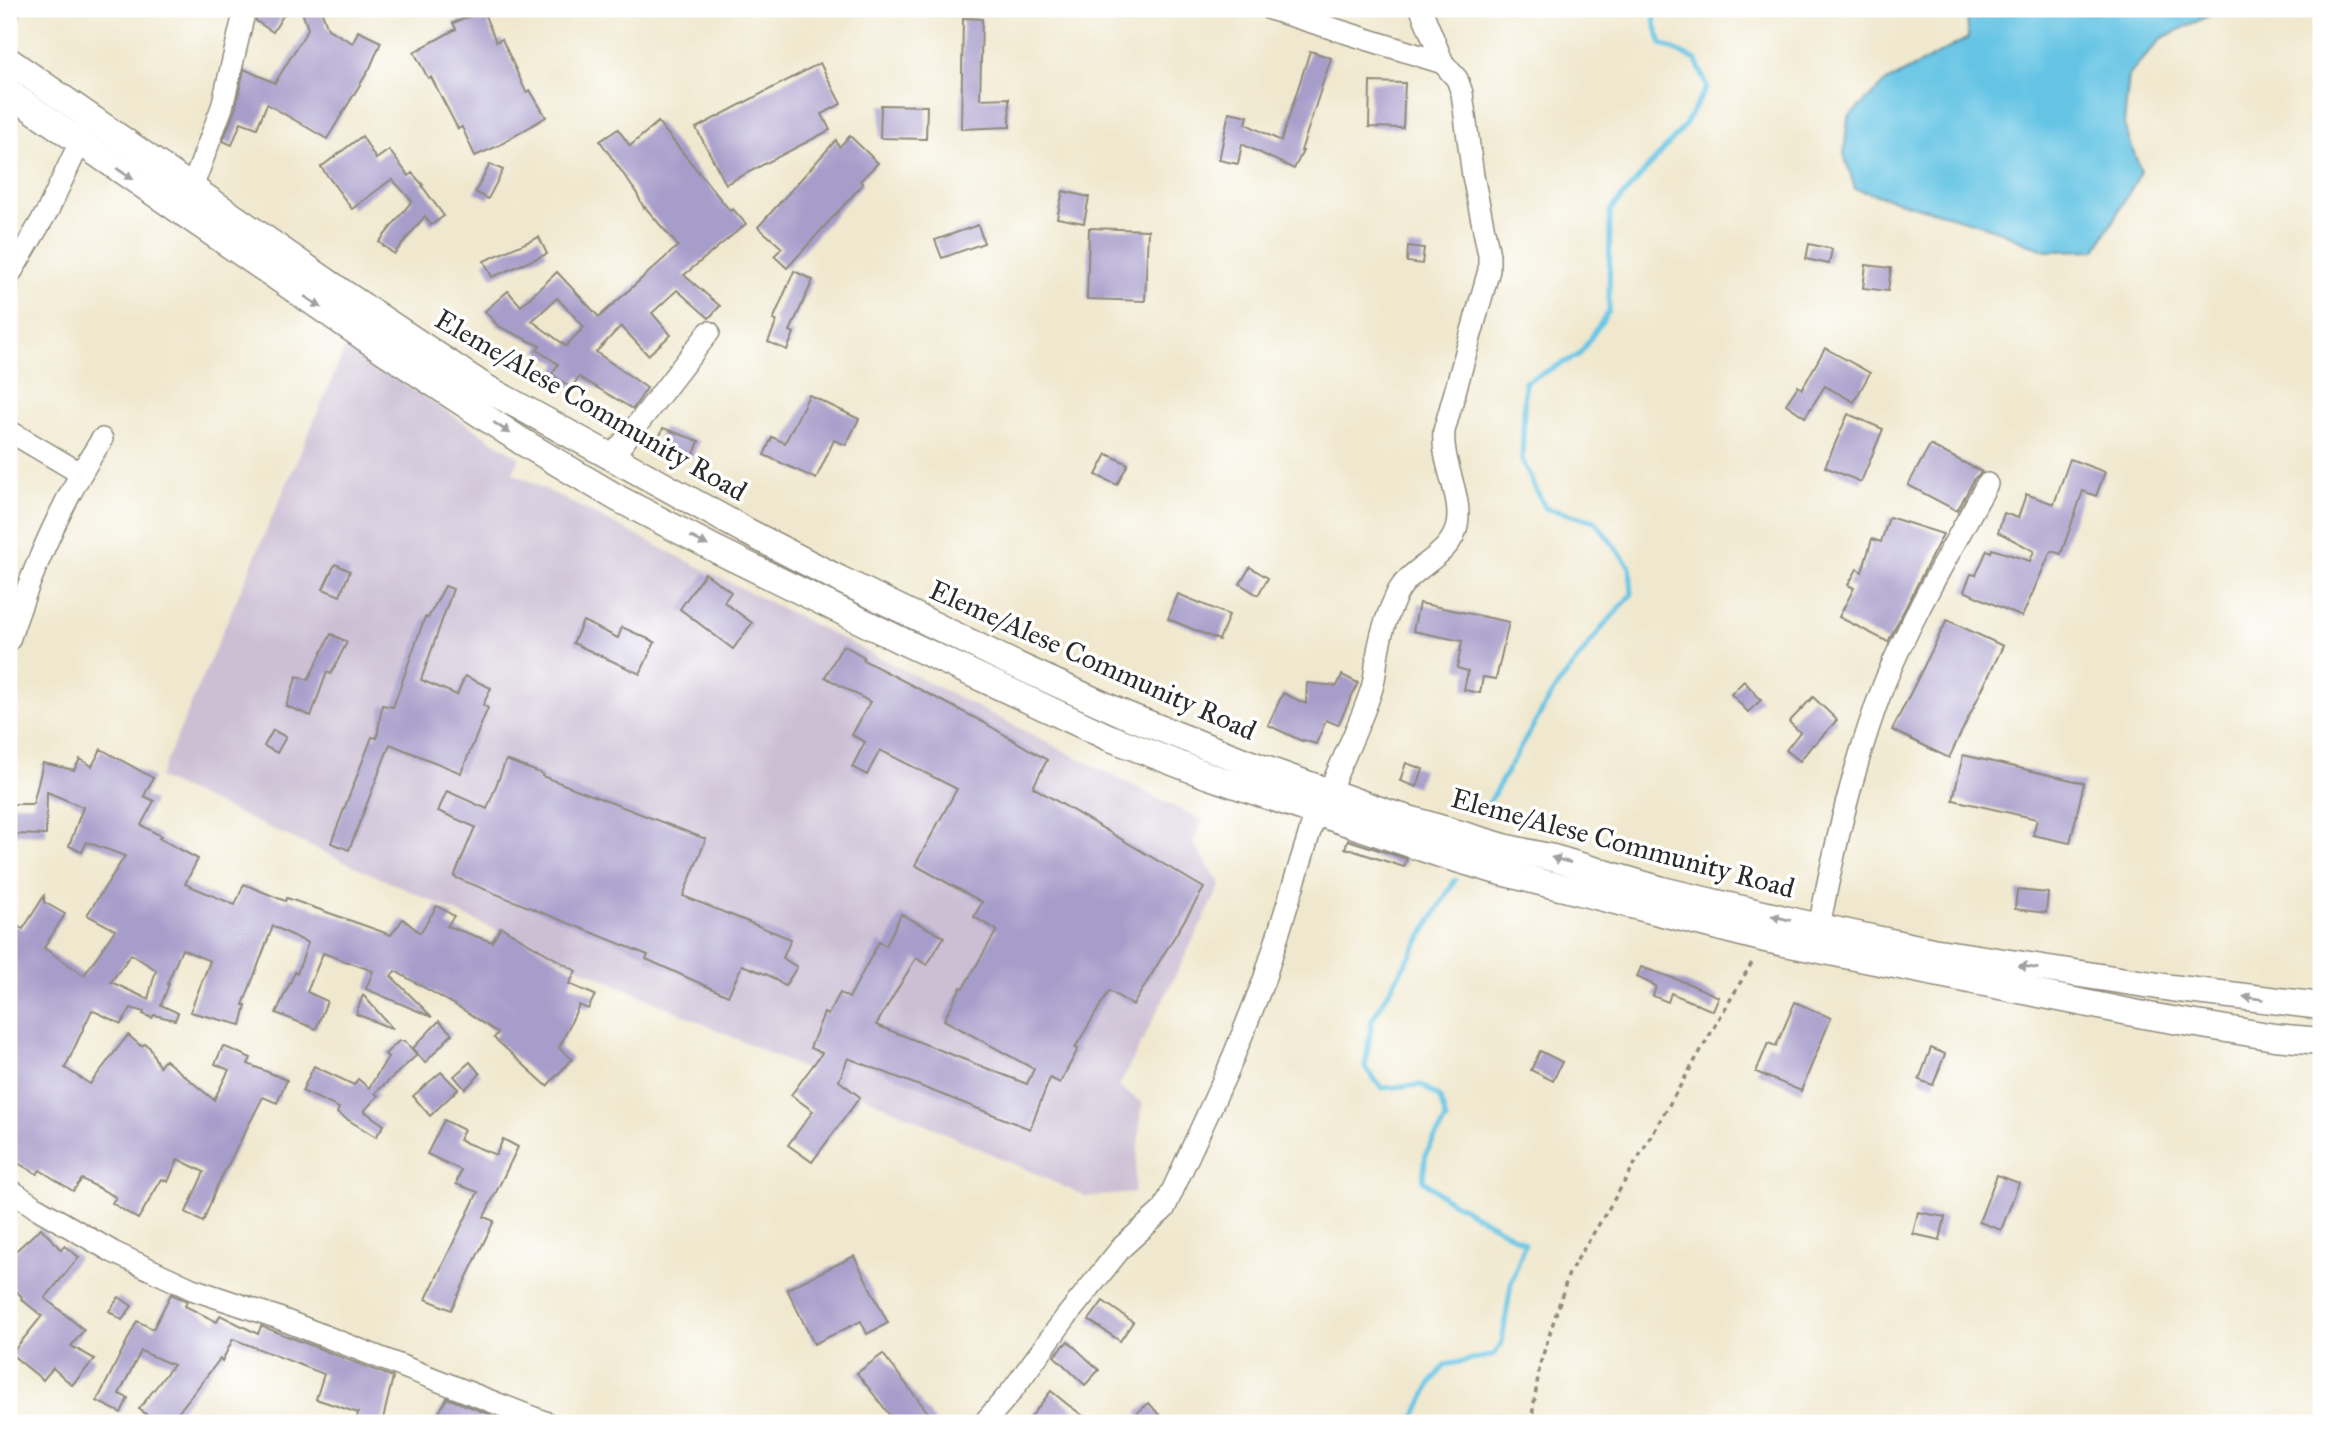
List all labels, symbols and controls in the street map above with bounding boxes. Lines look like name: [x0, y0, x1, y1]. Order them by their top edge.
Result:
one-way arrow: [115, 168, 134, 181]
one-way arrow: [304, 295, 322, 309]
street label: Eleme/Alese Community Road: [429, 301, 753, 509]
one-way arrow: [493, 421, 511, 435]
one-way arrow: [690, 535, 710, 547]
street label: Eleme/Alese Community Road: [924, 572, 1262, 748]
street label: Eleme/Alese Community Road: [1447, 780, 1799, 906]
one-way arrow: [1550, 854, 1572, 865]
one-way arrow: [1770, 912, 1792, 923]
one-way arrow: [2017, 961, 2039, 972]
one-way arrow: [2242, 993, 2264, 1004]

